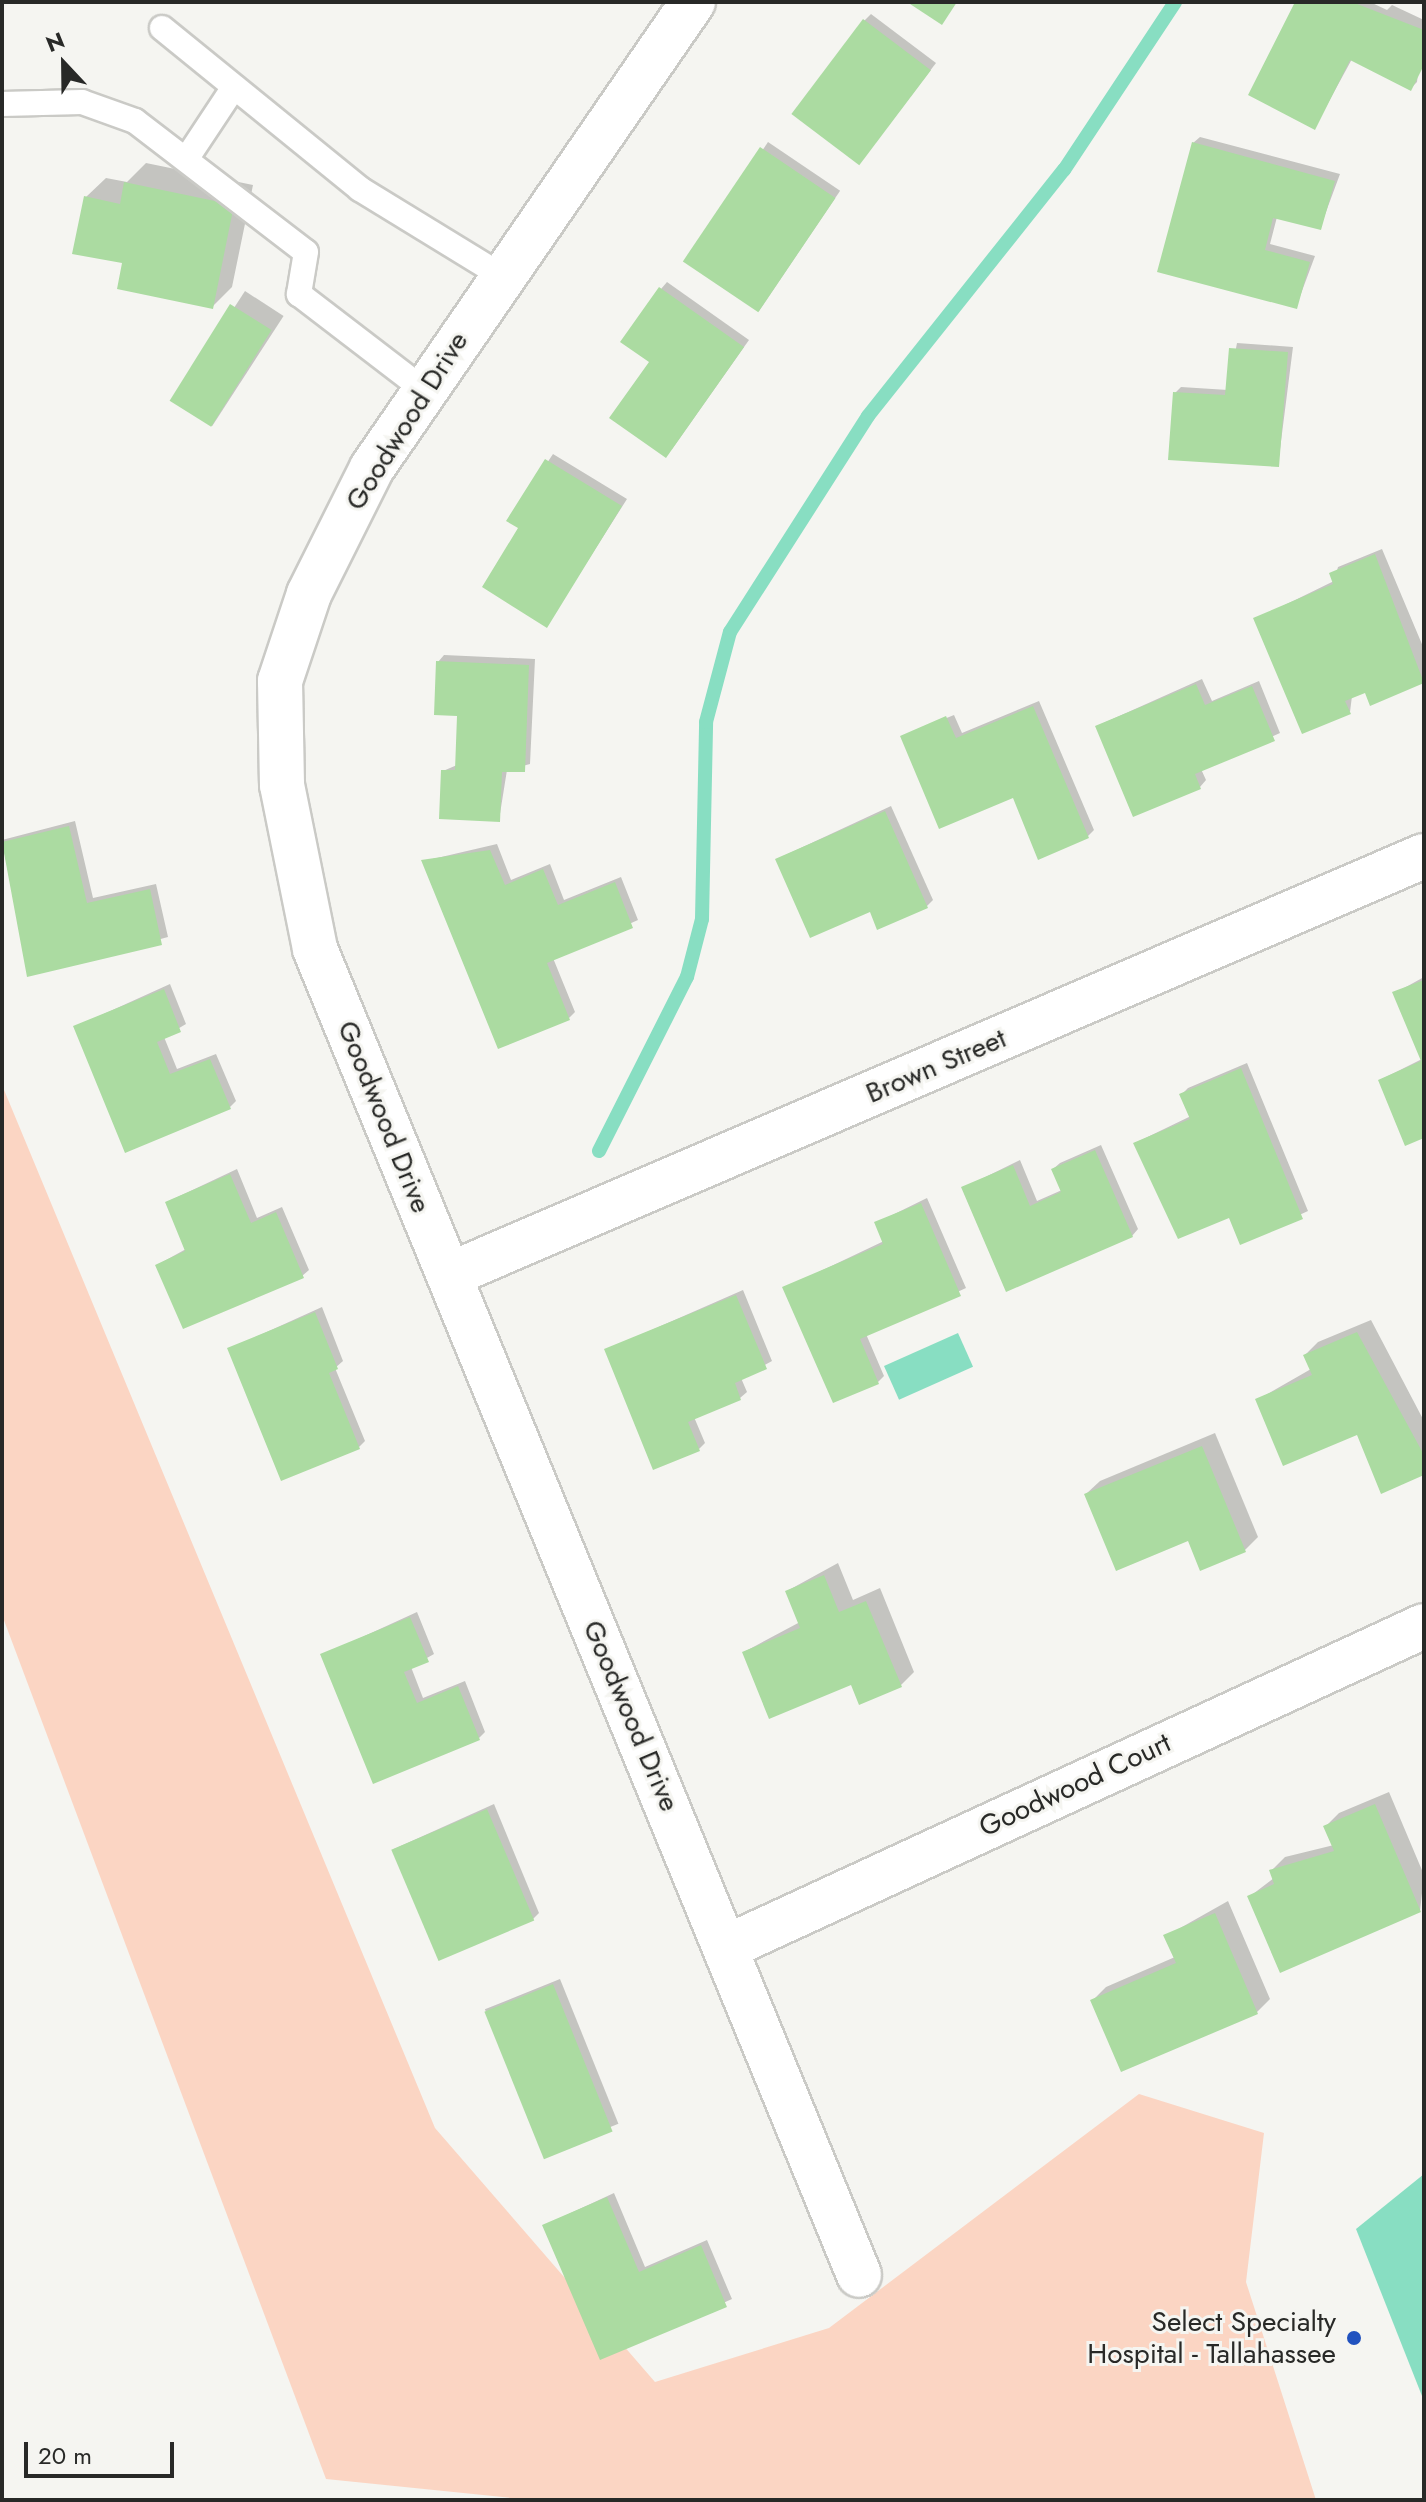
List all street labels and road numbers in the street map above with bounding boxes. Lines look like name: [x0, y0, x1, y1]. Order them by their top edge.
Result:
street label: Goodwood Drive: [339, 326, 475, 516]
street label: Goodwood Drive: [330, 1016, 438, 1218]
street label: Brown Street: [861, 1021, 1011, 1111]
street label: Goodwood Drive: [576, 1616, 686, 1816]
street label: Goodwood Court: [974, 1726, 1176, 1844]

